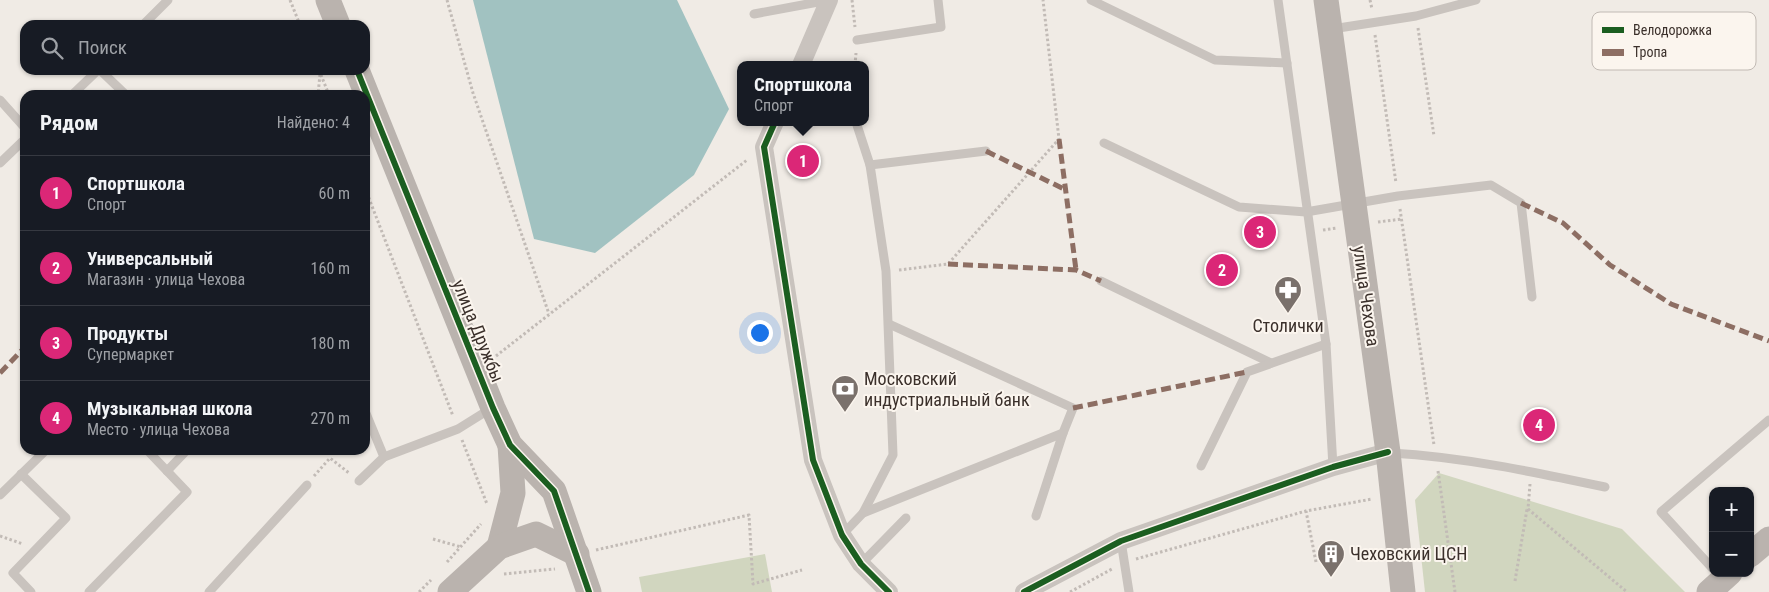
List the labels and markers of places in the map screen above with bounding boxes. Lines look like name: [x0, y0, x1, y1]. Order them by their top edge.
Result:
pin: 1: [787, 142, 819, 180]
pin: 3: [1244, 213, 1276, 251]
pin: 2: [1206, 251, 1238, 289]
pharmacy icon: Столички: [1273, 275, 1303, 314]
place label: Столички: [1252, 315, 1324, 336]
place label: Московский индустриальный банк: [864, 368, 1030, 410]
bank icon: Московский индустриальный банк: [830, 374, 860, 413]
pin: 4: [1523, 406, 1555, 444]
building icon: Чеховский ЦСН: [1316, 539, 1346, 578]
place label: Чеховский ЦСН: [1350, 543, 1467, 564]

